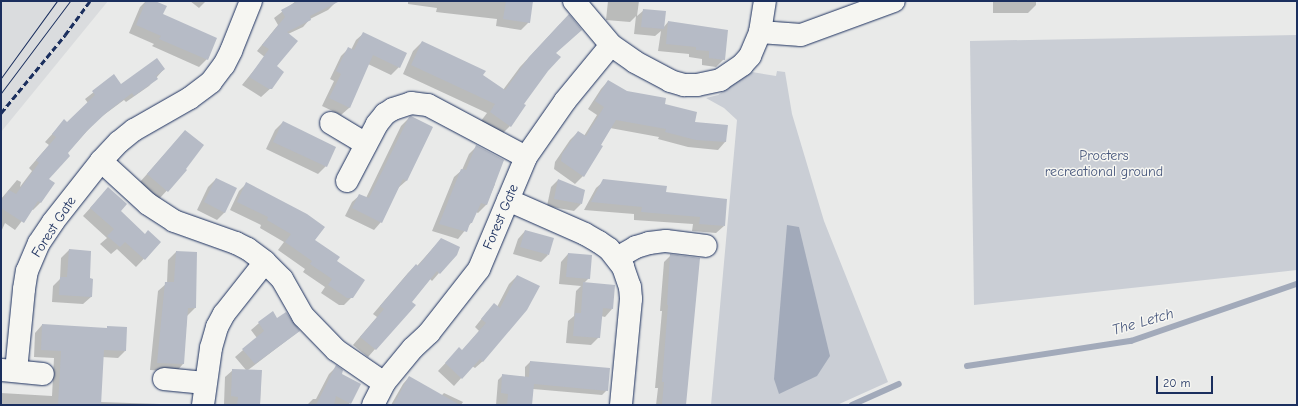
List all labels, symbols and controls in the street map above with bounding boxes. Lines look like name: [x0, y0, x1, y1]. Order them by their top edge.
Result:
park label: Procters recreational ground: [1045, 148, 1163, 180]
street label: Forest Gate: [480, 182, 522, 252]
street label: Forest Gate: [28, 193, 80, 261]
water label: The Letch: [1110, 305, 1176, 339]
scale bar: [1158, 368, 1215, 394]
text: 20 m: [1163, 376, 1191, 390]

